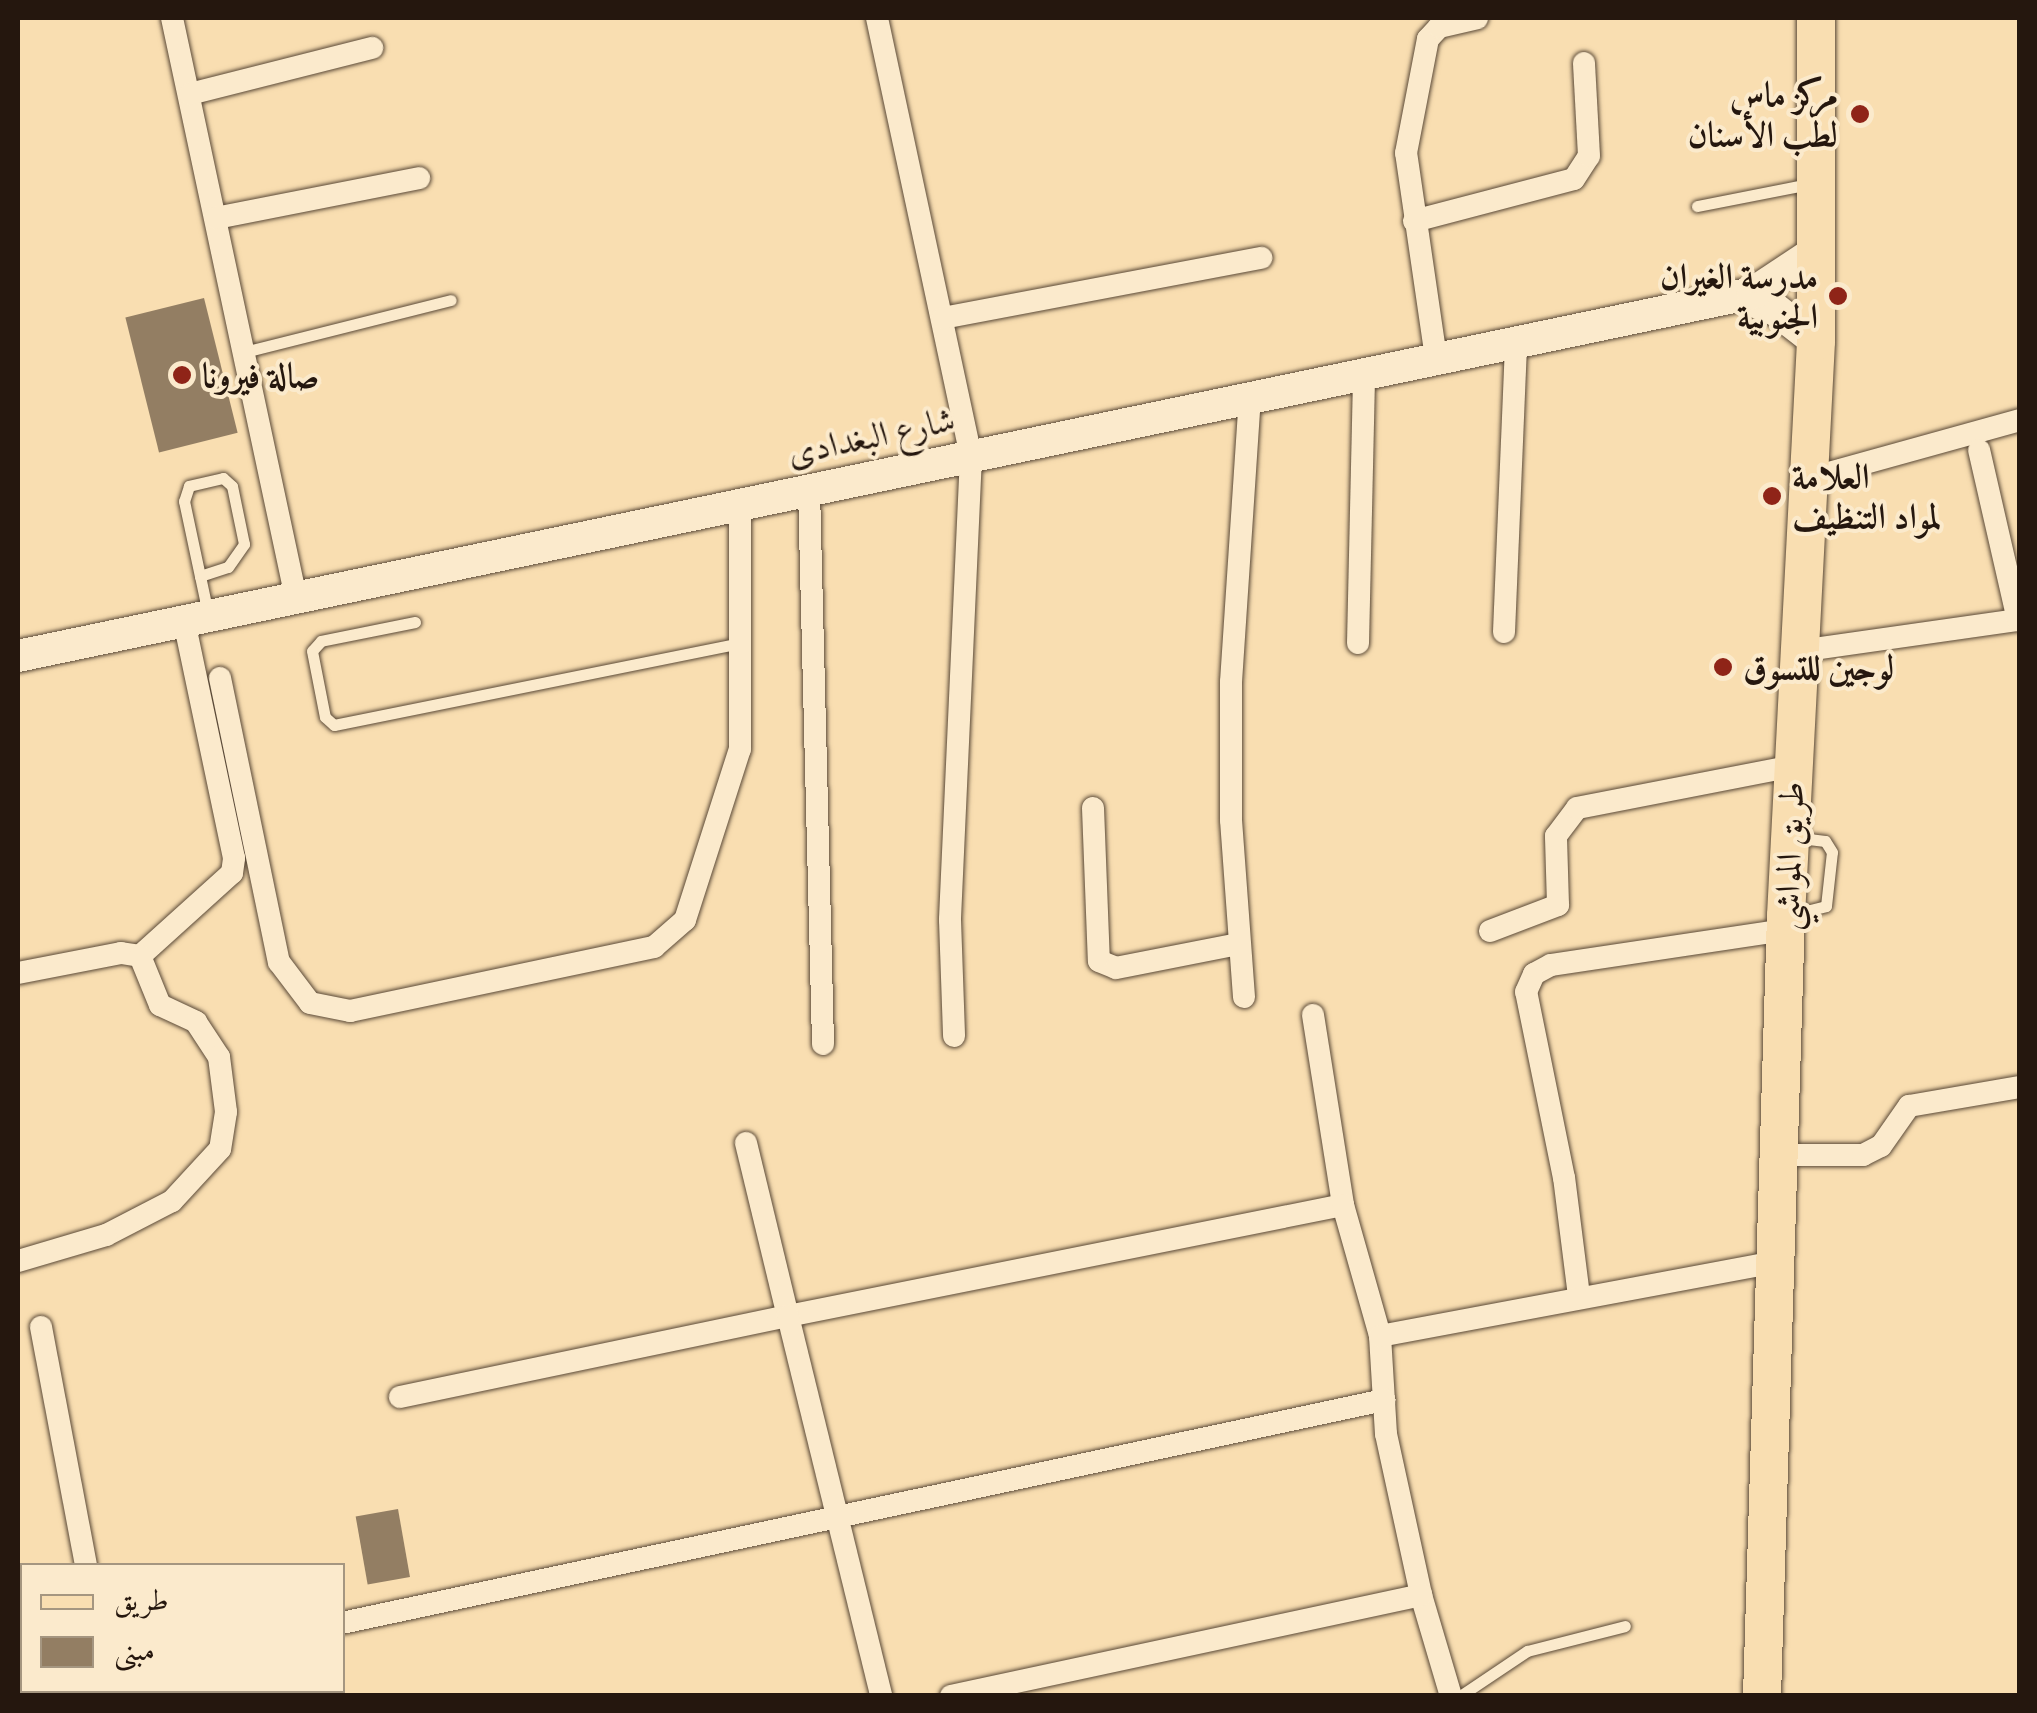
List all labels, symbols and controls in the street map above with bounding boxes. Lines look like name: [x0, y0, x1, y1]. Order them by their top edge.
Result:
place label: مركز ماس لطب الأسنان: [1687, 73, 1838, 155]
marker: مركز ماس لطب الأسنان: [1847, 101, 1873, 127]
place label: مدرسة الغيران الجنوبية: [1660, 255, 1818, 337]
marker: مدرسة الغيران الجنوبية: [1827, 285, 1849, 307]
place label: صالة فيرونا: [202, 354, 319, 396]
marker: صالة فيرونا: [171, 364, 193, 386]
street label: شارع البغدادى: [783, 398, 959, 474]
place label: العلامة لمواد التنظيف: [1792, 455, 1941, 537]
marker: العلامة لمواد التنظيف: [1761, 485, 1783, 507]
place label: لوجين للتسوق: [1743, 646, 1894, 688]
marker: لوجين للتسوق: [1712, 656, 1734, 678]
street label: طريق المواشي: [1765, 781, 1813, 931]
legend: [20, 1563, 345, 1693]
text: طريق: [114, 1577, 169, 1621]
text: مبنى: [114, 1627, 155, 1671]

